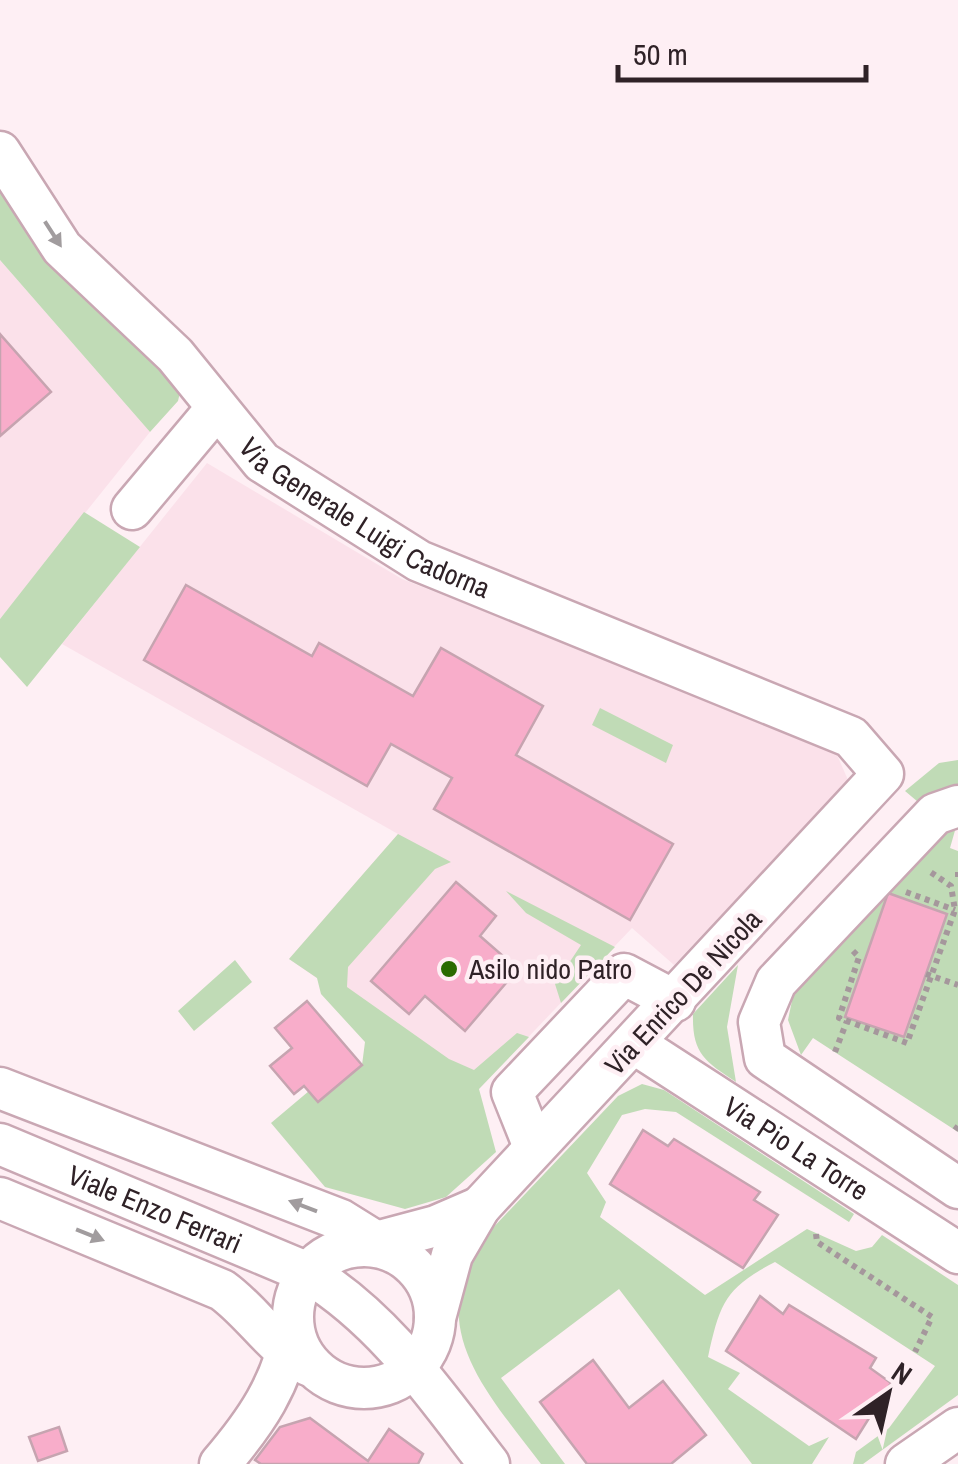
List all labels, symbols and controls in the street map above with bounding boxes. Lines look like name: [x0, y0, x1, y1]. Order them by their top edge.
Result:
scale bar: [618, 20, 866, 82]
text: 50 m: [633, 34, 688, 74]
one-way arrow: [43, 220, 61, 247]
street label: Via Generale Luigi Cadorna: [231, 430, 496, 607]
street label: Via Enrico De Nicola: [596, 901, 770, 1083]
place label: Asilo nido Patro: [468, 950, 632, 988]
marker: Asilo nido Patro: [438, 958, 460, 980]
street label: Via Pio La Torre: [716, 1087, 876, 1209]
street label: Viale Enzo Ferrari: [62, 1156, 248, 1262]
one-way arrow: [288, 1197, 318, 1213]
one-way arrow: [75, 1228, 105, 1244]
north arrow: [838, 1344, 938, 1444]
text: N: [884, 1353, 919, 1394]

